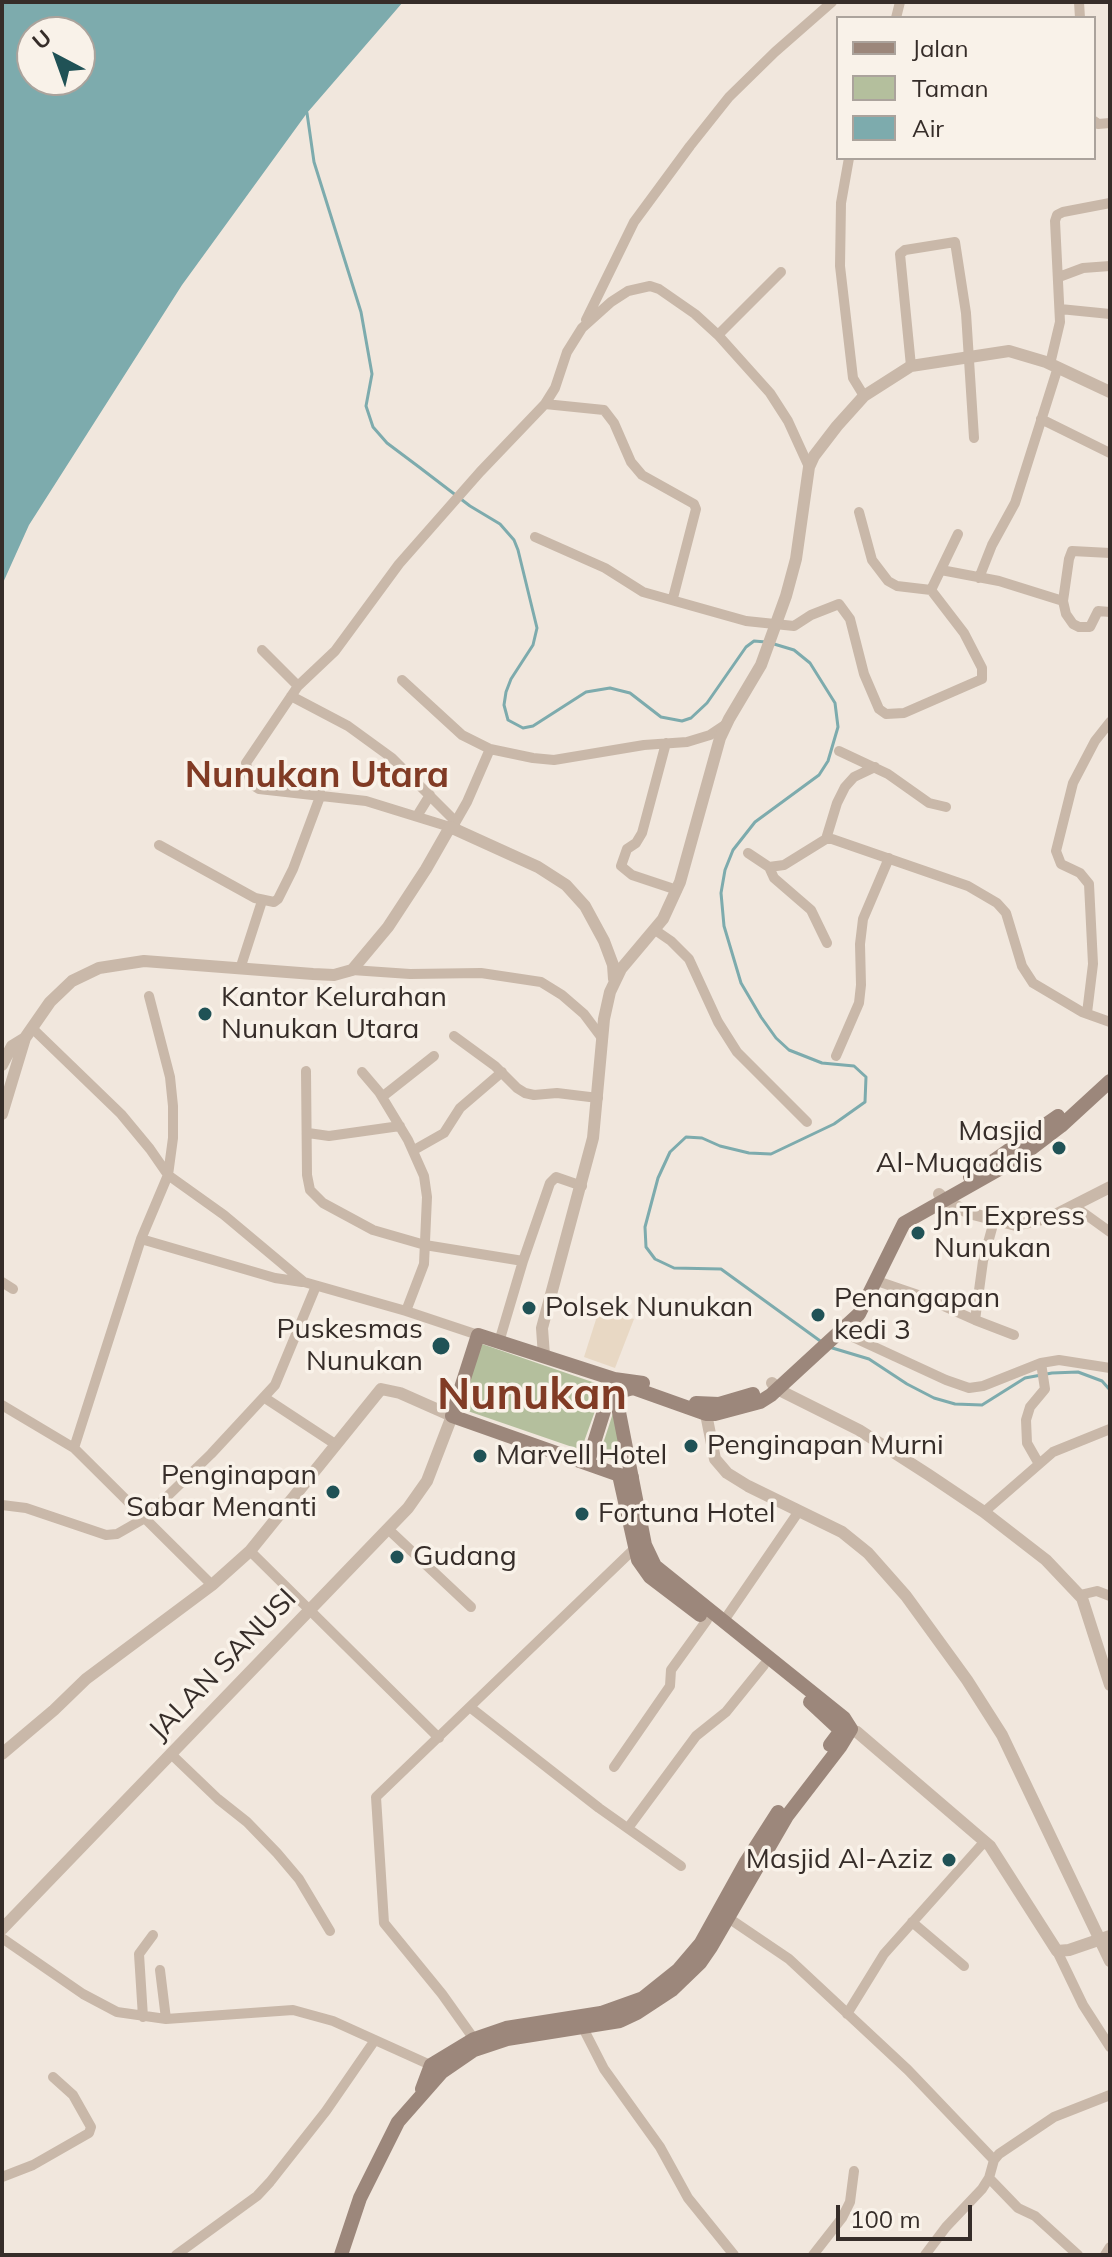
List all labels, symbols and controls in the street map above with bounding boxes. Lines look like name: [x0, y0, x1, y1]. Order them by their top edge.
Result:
north arrow: [16, 16, 96, 96]
legend: [836, 16, 1096, 160]
text: U: [26, 23, 57, 55]
text: Jalan: [912, 33, 968, 63]
text: Taman: [912, 73, 989, 103]
text: Air: [912, 113, 944, 143]
district label: Nunukan Utara: [185, 754, 449, 798]
place label: Kantor Kelurahan Nunukan Utara: [221, 981, 447, 1047]
marker: Kantor Kelurahan Nunukan Utara: [196, 1005, 214, 1023]
place label: Masjid Al-Muqaddis: [876, 1115, 1043, 1181]
marker: Masjid Al-Muqaddis: [1050, 1139, 1068, 1157]
place label: JnT Express Nunukan: [934, 1200, 1085, 1266]
marker: JnT Express Nunukan: [909, 1224, 927, 1242]
place label: Penangapan kedi 3: [834, 1282, 1000, 1348]
place label: Polsek Nunukan: [545, 1291, 753, 1325]
marker: Polsek Nunukan: [520, 1299, 538, 1317]
marker: Penangapan kedi 3: [809, 1306, 827, 1324]
place label: Puskesmas Nunukan: [276, 1313, 423, 1379]
marker: Puskesmas Nunukan: [430, 1335, 452, 1357]
district label: Nunukan: [437, 1370, 627, 1422]
place label: Penginapan Murni: [707, 1429, 944, 1463]
marker: Penginapan Murni: [682, 1437, 700, 1455]
place label: Marvell Hotel: [496, 1439, 667, 1473]
marker: Marvell Hotel: [471, 1447, 489, 1465]
place label: Penginapan Sabar Menanti: [126, 1459, 317, 1525]
marker: Penginapan Sabar Menanti: [324, 1483, 342, 1501]
place label: Fortuna Hotel: [598, 1497, 775, 1531]
marker: Fortuna Hotel: [573, 1505, 591, 1523]
place label: Gudang: [413, 1540, 517, 1574]
marker: Gudang: [388, 1548, 406, 1566]
street label: JALAN SANUSI: [142, 1582, 304, 1748]
place label: Masjid Al-Aziz: [746, 1843, 933, 1877]
marker: Masjid Al-Aziz: [940, 1851, 958, 1869]
scale bar: [840, 2189, 976, 2239]
text: 100 m: [850, 2204, 921, 2234]

